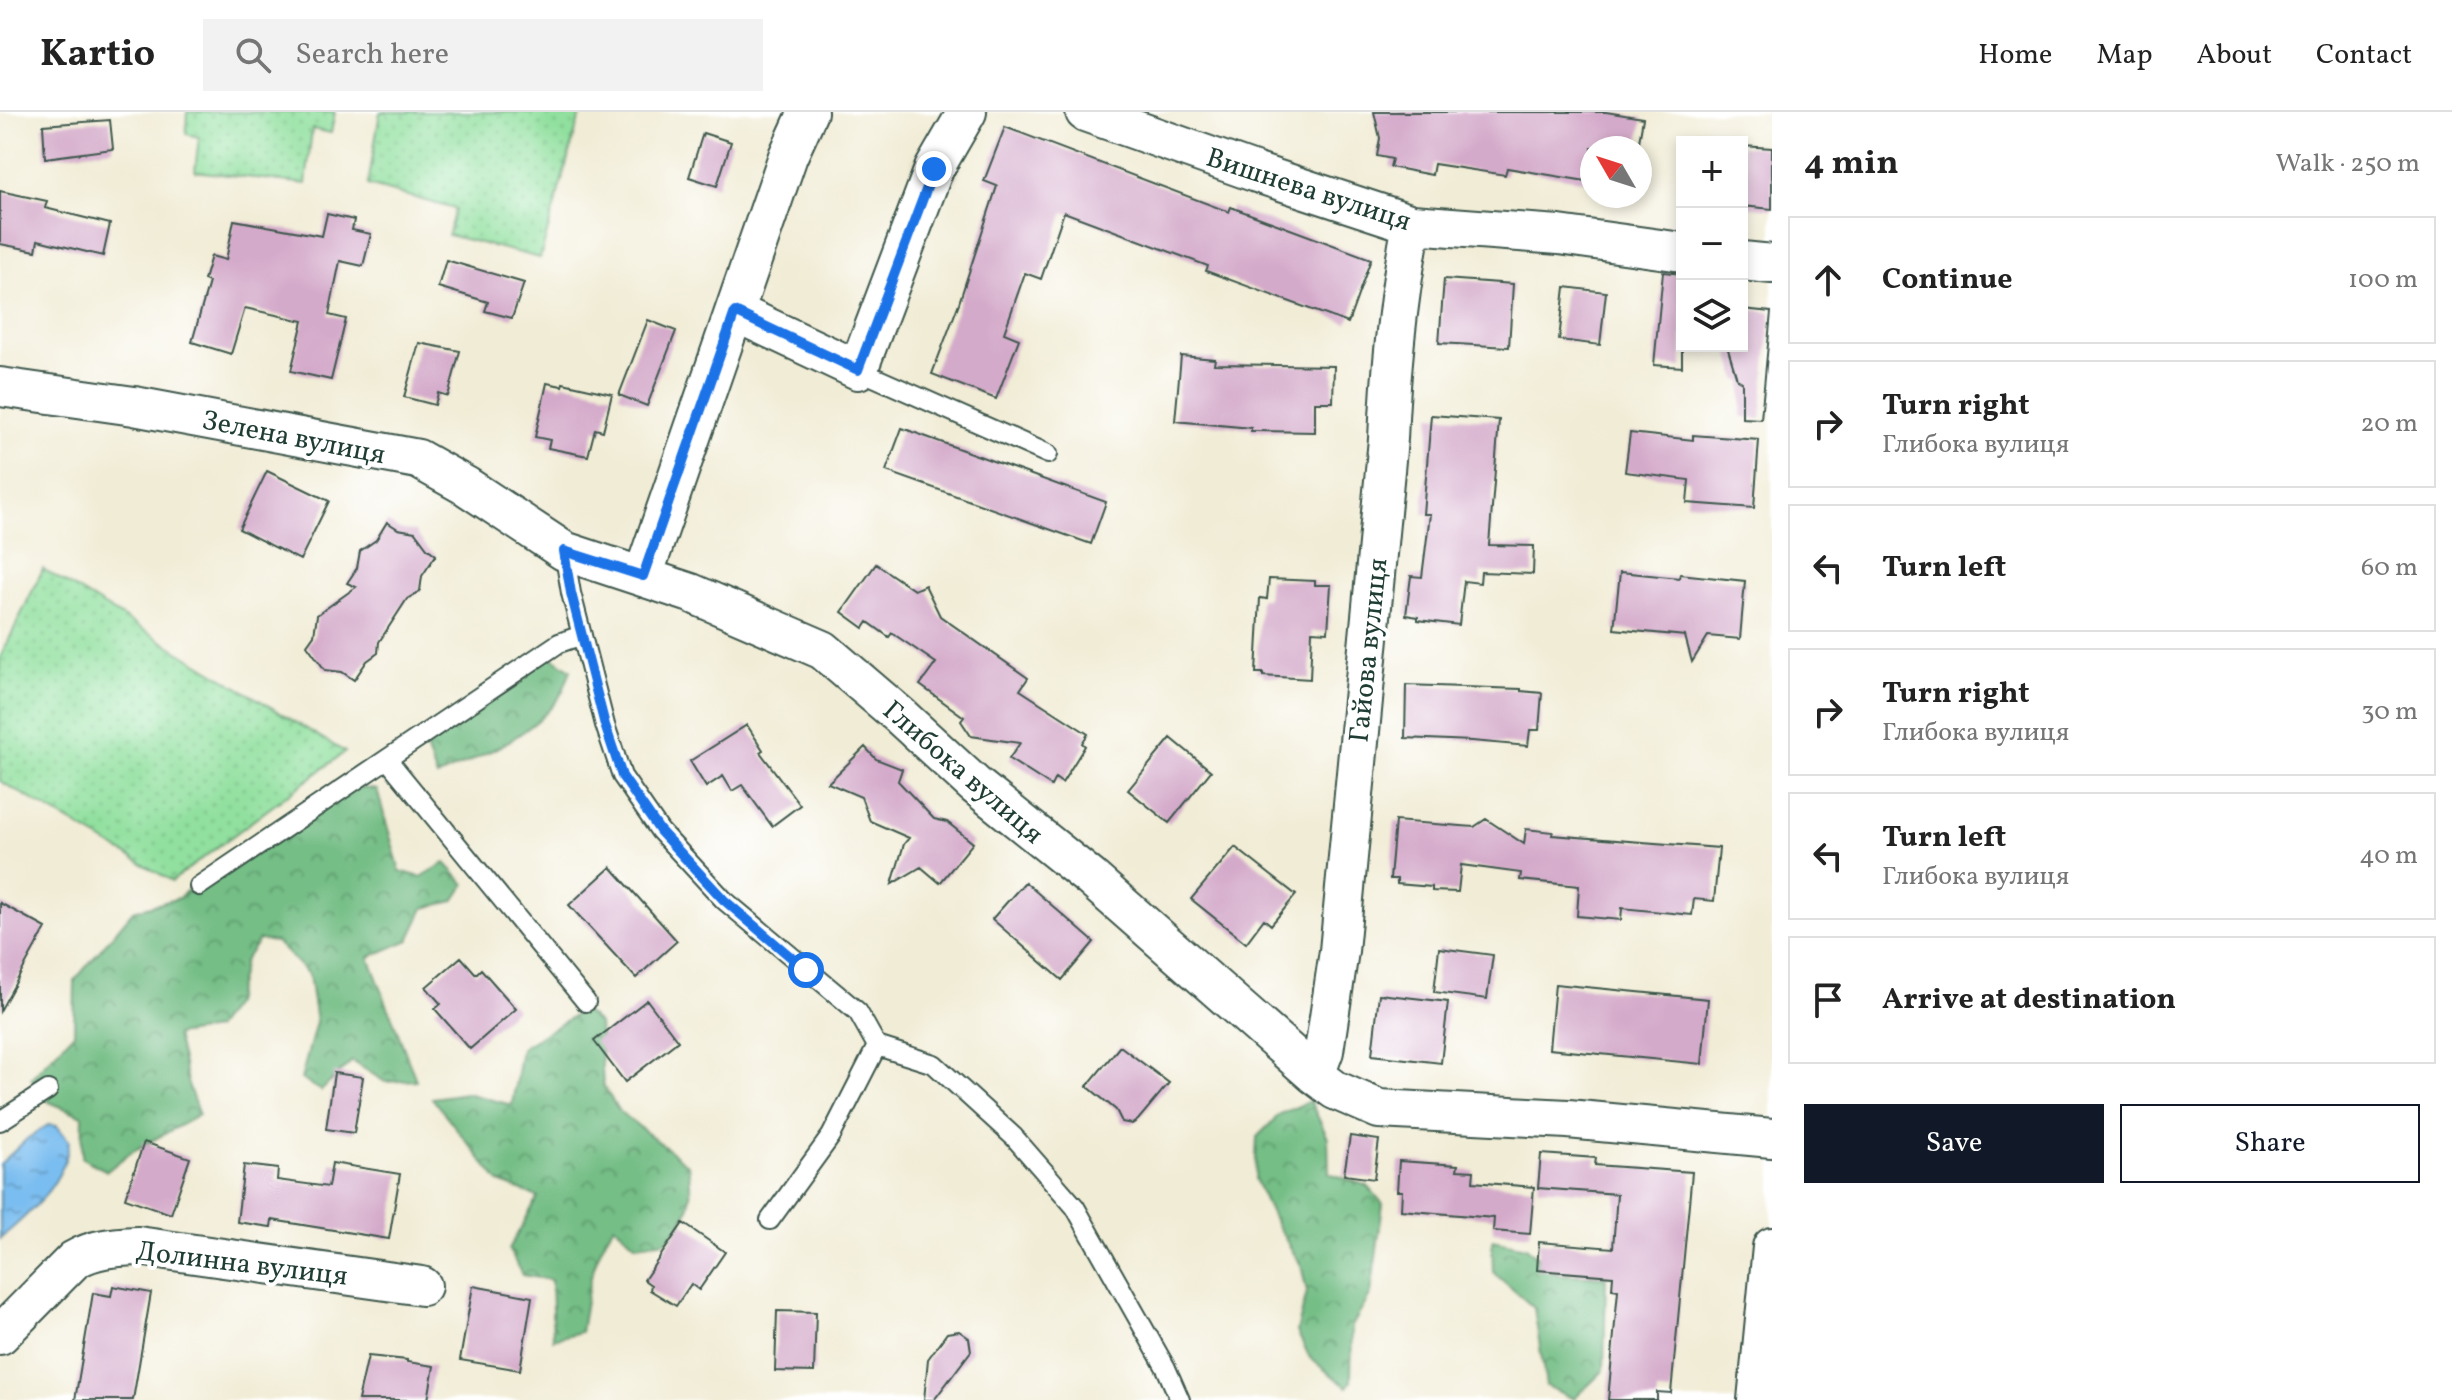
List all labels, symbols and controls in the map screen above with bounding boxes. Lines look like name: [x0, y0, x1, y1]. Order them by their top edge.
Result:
search box: [203, 19, 763, 91]
text: Kartio: [40, 29, 155, 82]
icon: search: [231, 33, 275, 77]
text: Search here: [295, 34, 449, 76]
text: Home: [1978, 36, 2052, 75]
text: Map: [2096, 36, 2152, 75]
text: About: [2196, 36, 2272, 75]
text: Contact: [2316, 36, 2412, 75]
north arrow: [1580, 136, 1652, 208]
map controls: [1676, 136, 1748, 352]
button: +: [1676, 136, 1748, 208]
street label: Вишнева вулиця: [1201, 139, 1416, 242]
text: 4 min: [1804, 141, 1899, 188]
text: Walk · 250 m: [2276, 146, 2420, 182]
route end: [916, 151, 952, 187]
button: −: [1676, 208, 1748, 280]
icon: ahead: [1806, 258, 1850, 302]
text: Continue: [1882, 259, 2013, 301]
text: 100 m: [2348, 262, 2418, 298]
button: layers: [1676, 280, 1748, 352]
text: Turn right: [1882, 385, 2030, 427]
street label: Зелена вулиця: [198, 402, 389, 475]
icon: right: [1806, 402, 1850, 446]
text: 20 m: [2360, 406, 2418, 442]
text: Глибока вулиця: [1882, 427, 2069, 463]
icon: left: [1806, 546, 1850, 590]
text: Turn left: [1882, 547, 2006, 589]
text: 60 m: [2361, 550, 2418, 586]
street label: Гайова вулиця: [1340, 556, 1399, 744]
text: Turn right: [1882, 673, 2030, 715]
icon: right: [1806, 690, 1850, 734]
street label: Глибока вулиця: [873, 692, 1051, 854]
text: 30 m: [2361, 694, 2418, 730]
text: Глибока вулиця: [1882, 715, 2069, 751]
text: Turn left: [1882, 817, 2006, 859]
icon: left: [1806, 834, 1850, 878]
text: 40 m: [2359, 838, 2418, 874]
text: Глибока вулиця: [1882, 859, 2069, 895]
route start: [788, 952, 824, 988]
icon: arrive: [1806, 978, 1850, 1022]
text: Arrive at destination: [1882, 979, 2176, 1021]
button: Save: [1804, 1104, 2104, 1183]
button: Share: [2120, 1104, 2420, 1183]
street label: Долинна вулиця: [134, 1232, 350, 1297]

